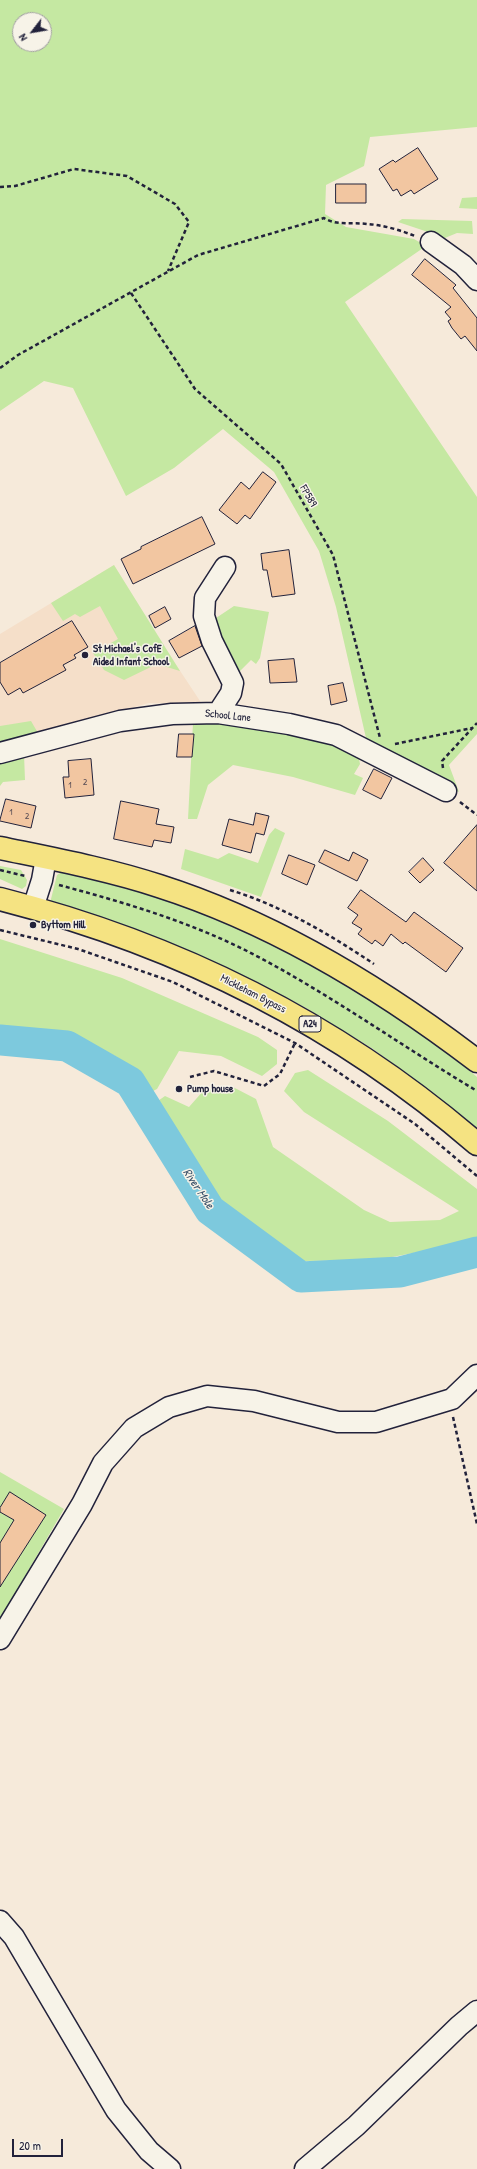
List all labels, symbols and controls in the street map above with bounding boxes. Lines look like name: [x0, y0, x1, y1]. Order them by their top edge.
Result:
north arrow: [12, 12, 52, 52]
text: N: [15, 32, 30, 44]
street label: FP589: [297, 483, 319, 509]
place label: St Michael's CofE Aided Infant School: [93, 642, 169, 668]
marker: St Michael's CofE Aided Infant School: [80, 650, 90, 660]
street label: School Lane: [204, 707, 252, 725]
house number: 2: [83, 778, 87, 788]
house number: 1: [68, 781, 72, 791]
house number: 1: [9, 808, 13, 818]
house number: 2: [25, 812, 29, 822]
place label: Byttom Hill: [41, 918, 86, 932]
marker: Byttom Hill: [28, 920, 38, 930]
street label: Mickleham Bypass: [218, 972, 288, 1016]
road number: A24: [299, 1016, 321, 1032]
place label: Pump house: [187, 1082, 233, 1096]
marker: Pump house: [174, 1084, 184, 1094]
water label: River Mole: [179, 1166, 217, 1212]
scale bar: [14, 2131, 65, 2157]
text: 20 m: [19, 2137, 41, 2154]

